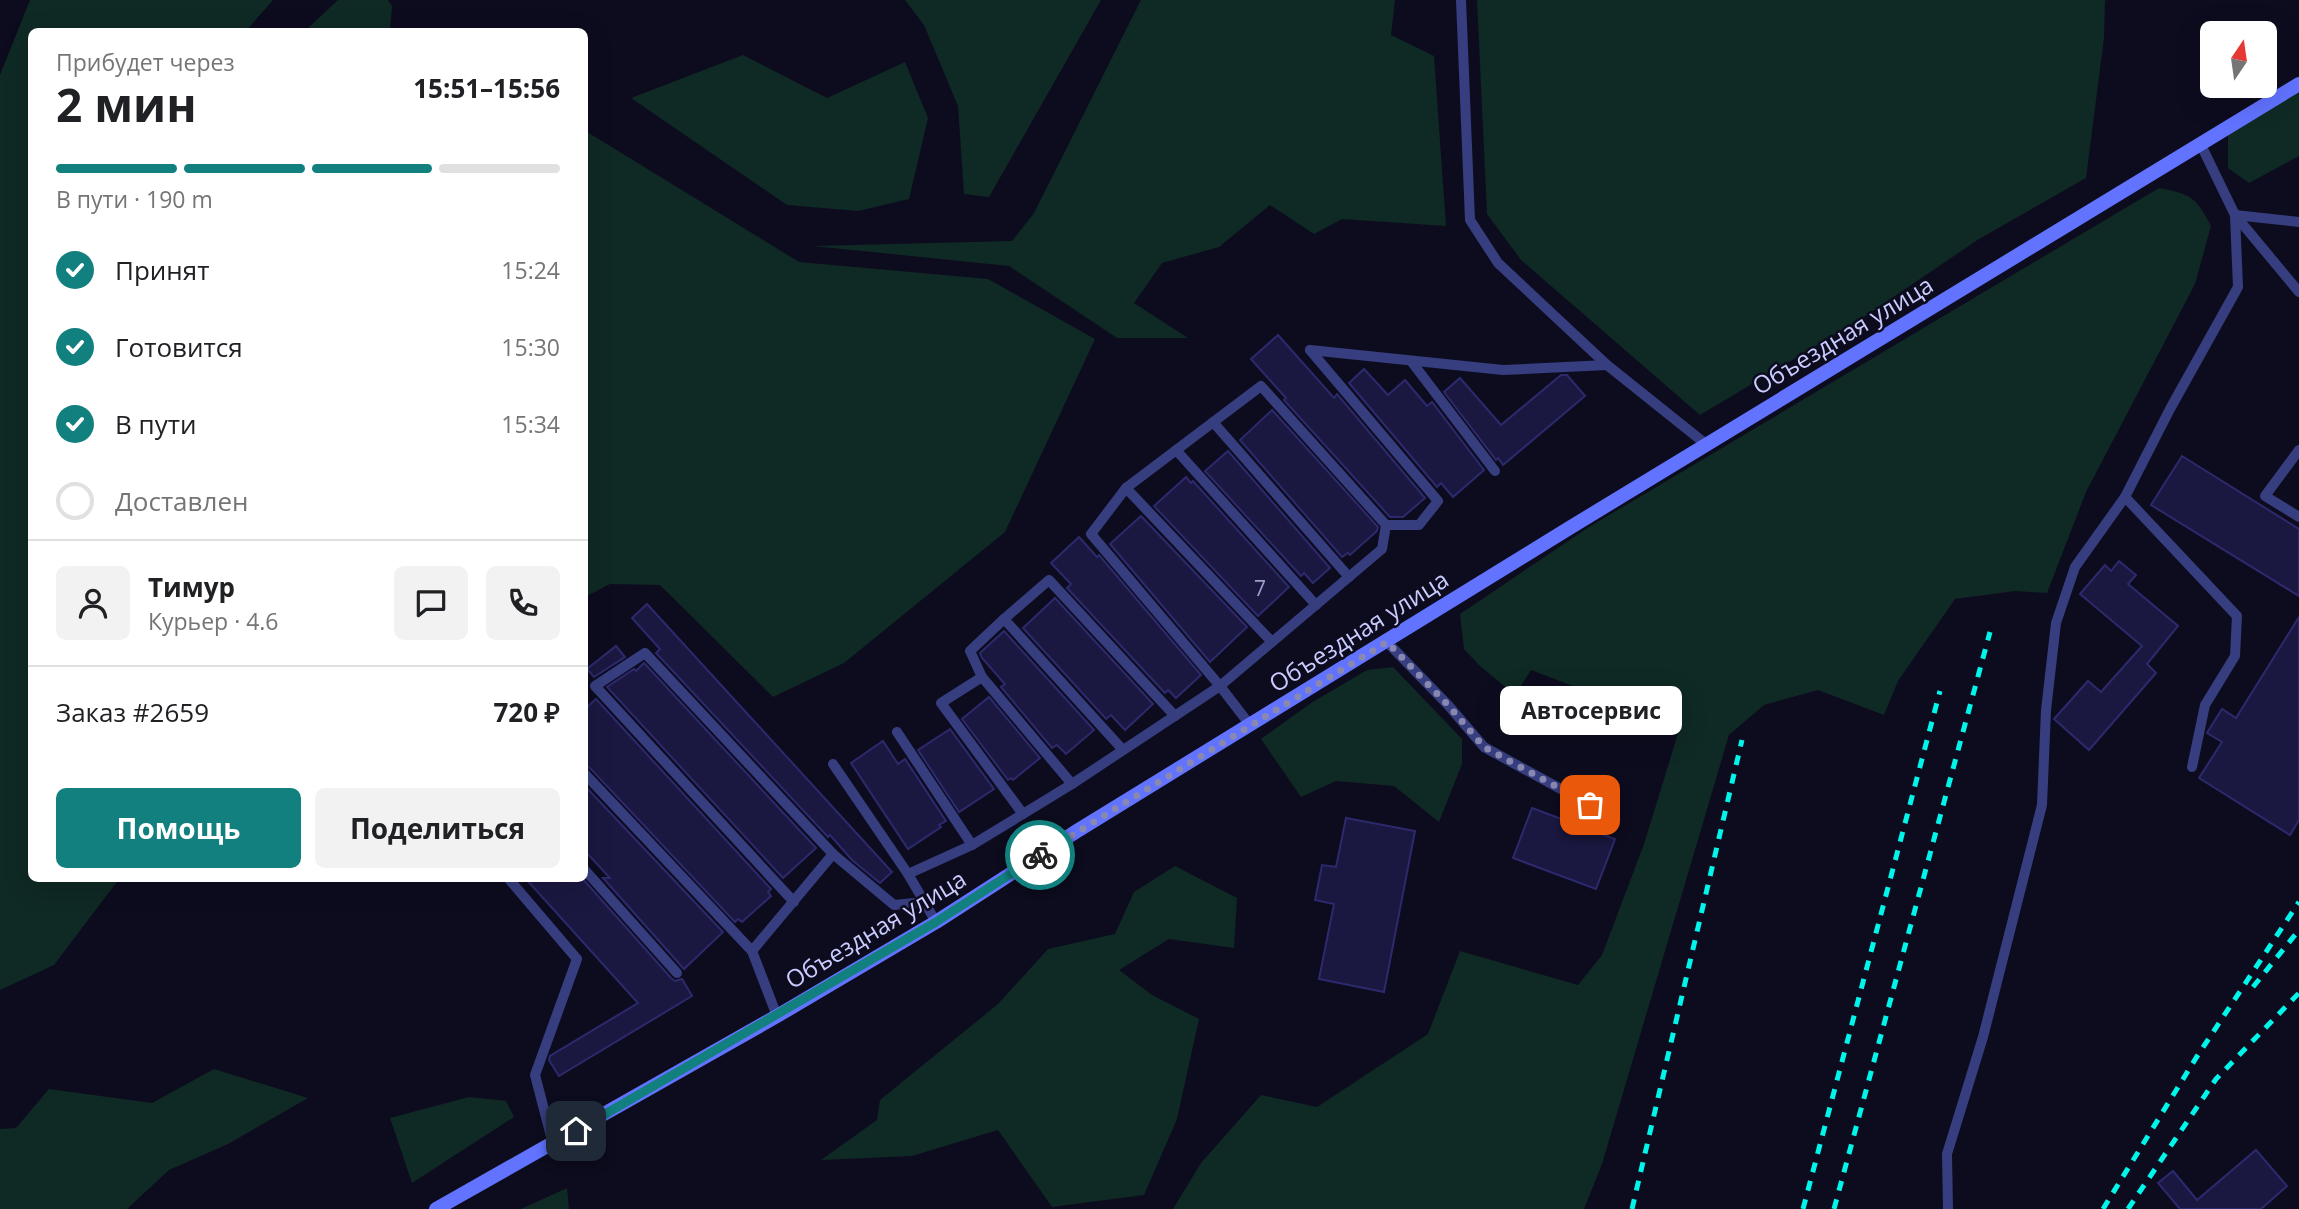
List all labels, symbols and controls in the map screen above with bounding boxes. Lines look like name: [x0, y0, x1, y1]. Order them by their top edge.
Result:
north arrow: [2200, 21, 2277, 98]
map controls: [2200, 21, 2277, 98]
text: Прибудет через: [56, 46, 235, 78]
text: 15:51–15:56: [413, 70, 560, 106]
text: 2 мин: [56, 73, 197, 135]
text: В пути · 190 m: [56, 183, 213, 215]
icon: check: [56, 251, 94, 289]
text: Принят: [115, 252, 209, 288]
text: 15:24: [501, 254, 560, 286]
street label: Объездная улица: [1746, 268, 1939, 402]
icon: check: [56, 328, 94, 366]
text: Готовится: [115, 329, 243, 365]
text: 15:30: [501, 331, 560, 363]
icon: check: [56, 405, 94, 443]
text: В пути: [115, 406, 196, 442]
text: 15:34: [501, 408, 560, 440]
text: Доставлен: [115, 483, 248, 519]
street label: Объездная улица: [1262, 562, 1454, 699]
button: person: [56, 566, 130, 640]
button: chat: [394, 566, 468, 640]
button: phone: [486, 566, 560, 640]
text: Тимур: [148, 569, 235, 605]
house number: 7: [1254, 574, 1266, 602]
text: Курьер · 4.6: [148, 605, 279, 637]
callout: Автосервис: [1499, 686, 1681, 735]
text: Заказ #2659: [56, 694, 209, 730]
text: 720 ₽: [494, 694, 560, 730]
text: Автосервис: [1521, 694, 1661, 726]
pin: [1560, 775, 1620, 835]
icon: bag: [1571, 786, 1609, 824]
button: Помощь: [56, 788, 301, 868]
button: Поделиться: [315, 788, 560, 868]
courier: [1005, 820, 1075, 890]
icon: bike: [1021, 836, 1059, 874]
street label: Объездная улица: [779, 862, 972, 996]
pin: [546, 1101, 606, 1161]
icon: home: [557, 1112, 595, 1150]

